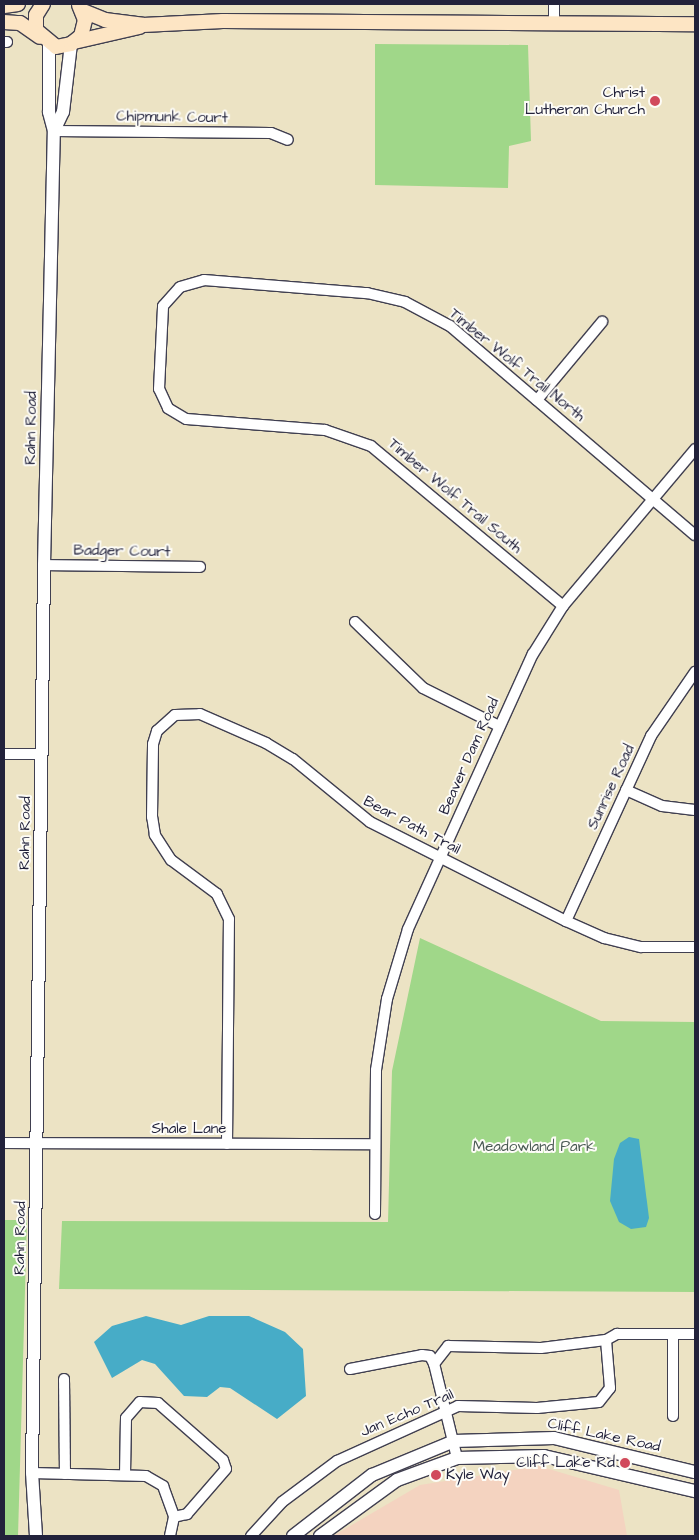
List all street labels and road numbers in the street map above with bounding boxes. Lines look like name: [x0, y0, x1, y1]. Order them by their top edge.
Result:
street label: Chipmunk Court: [116, 107, 228, 127]
street label: Timber Wolf Trail North: [446, 305, 588, 425]
street label: Rahn Road: [21, 391, 41, 465]
street label: Timber Wolf Trail South: [384, 435, 526, 557]
street label: Badger Court: [73, 541, 171, 561]
street label: Beaver Dam Road: [435, 695, 503, 817]
street label: Sunrise Road: [584, 742, 638, 832]
street label: Bear Path Trail: [360, 792, 464, 858]
street label: Rahn Road: [15, 796, 35, 870]
street label: Shale Lane: [152, 1120, 226, 1138]
street label: Rahn Road: [10, 1201, 30, 1275]
street label: Jan Echo Trail: [358, 1385, 456, 1441]
street label: Cliff Lake Road: [546, 1414, 662, 1456]

